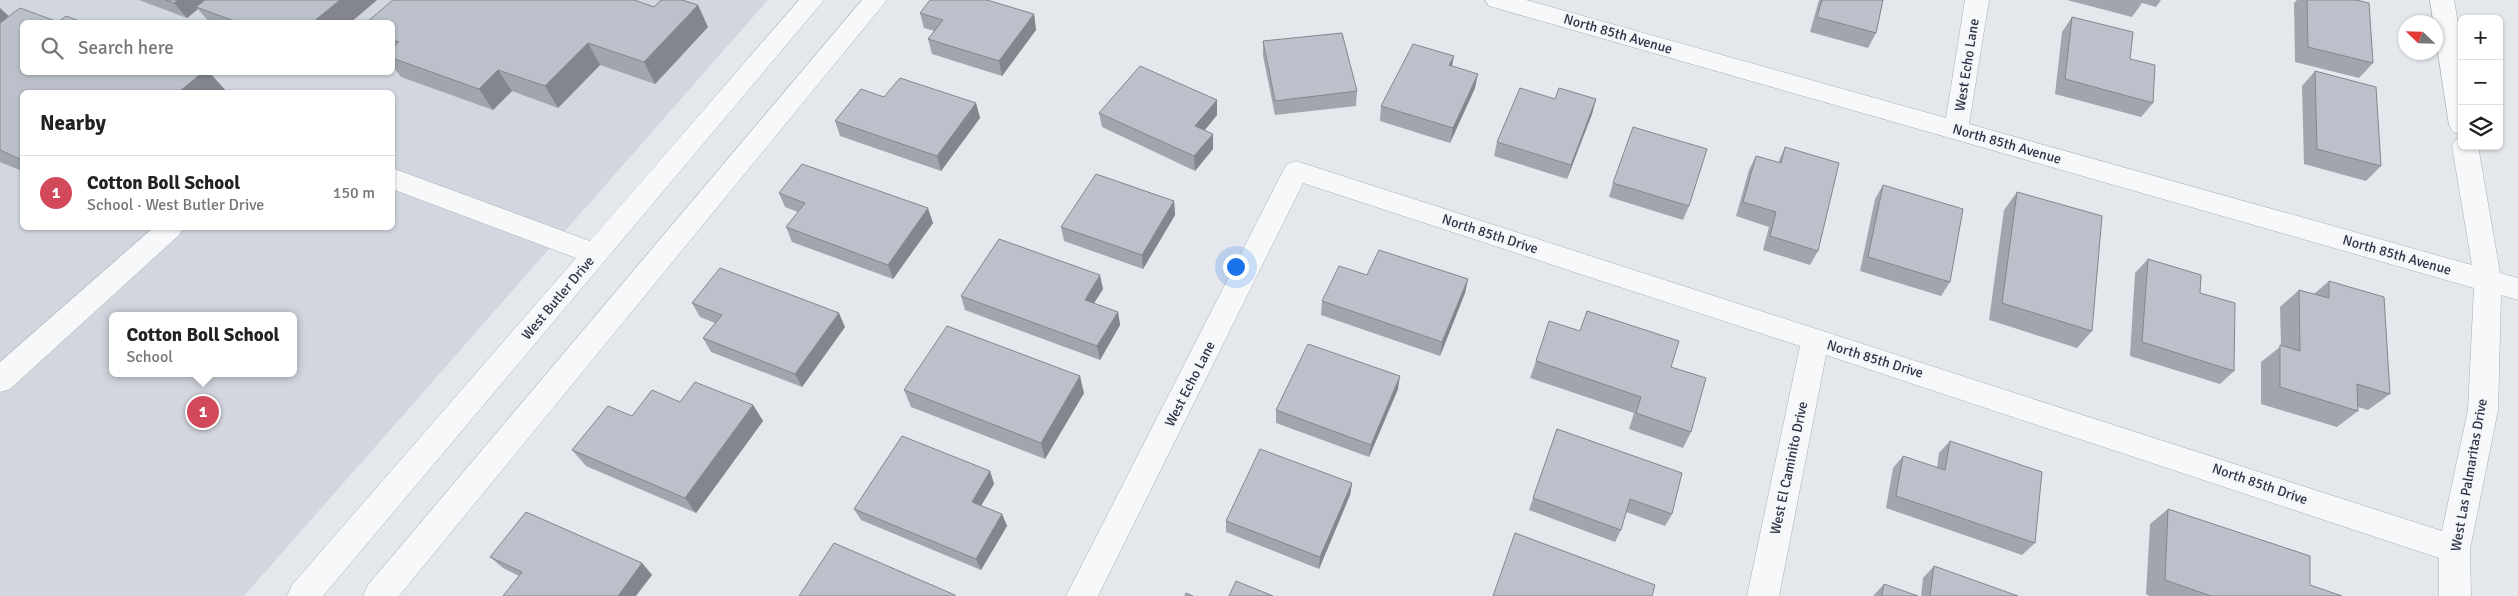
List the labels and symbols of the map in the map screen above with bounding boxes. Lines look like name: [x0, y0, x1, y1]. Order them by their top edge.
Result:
street label: North 85th Avenue: [1562, 10, 1674, 58]
north arrow: [2398, 15, 2443, 60]
street label: West Echo Lane: [1951, 17, 1983, 113]
street label: North 85th Avenue: [1951, 120, 2063, 168]
street label: North 85th Drive: [1440, 210, 1540, 258]
street label: North 85th Avenue: [2341, 231, 2453, 279]
street label: West Butler Drive: [518, 253, 598, 343]
your location: [1223, 254, 1249, 280]
street label: North 85th Drive: [1825, 336, 1925, 382]
street label: West Echo Lane: [1161, 338, 1219, 430]
pin: 1: [187, 393, 219, 431]
street label: West Las Palmaritas Drive: [2447, 397, 2491, 553]
street label: West El Caminito Drive: [1767, 400, 1811, 536]
street label: North 85th Drive: [2210, 460, 2310, 508]

